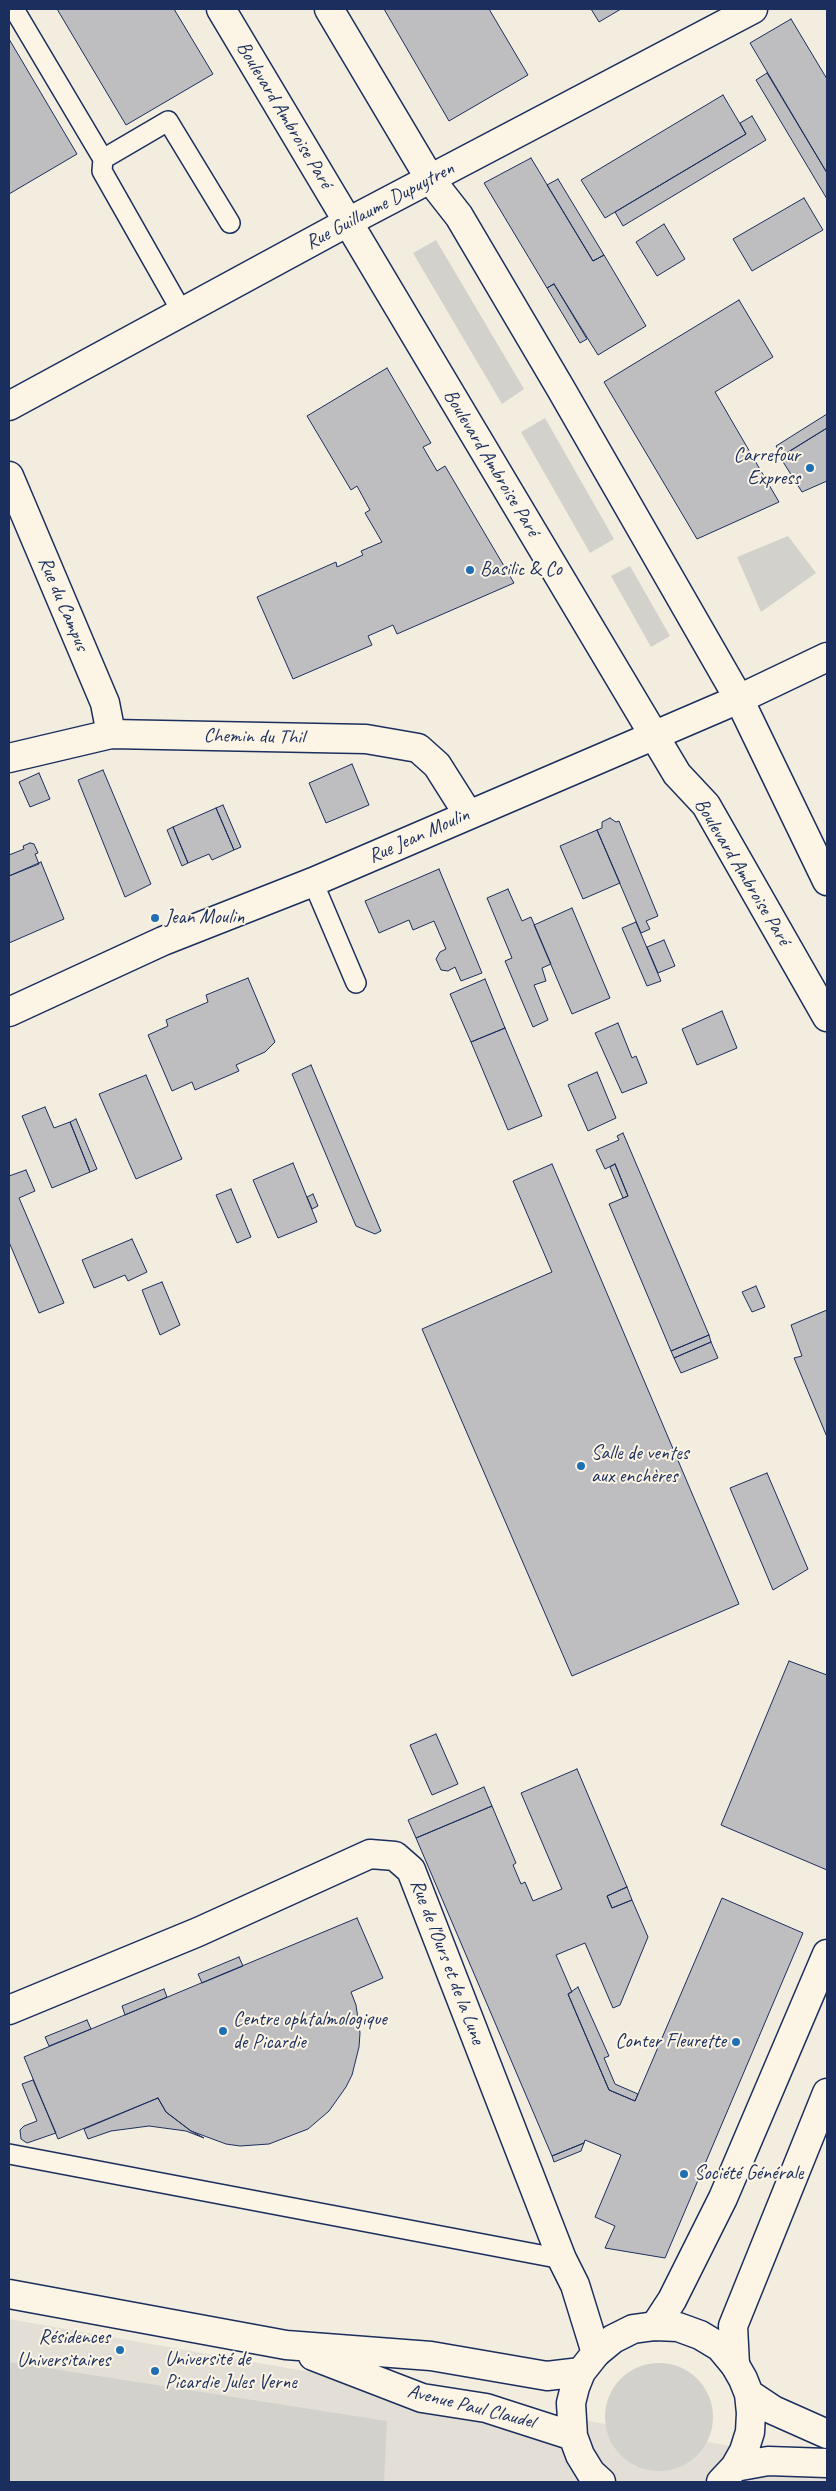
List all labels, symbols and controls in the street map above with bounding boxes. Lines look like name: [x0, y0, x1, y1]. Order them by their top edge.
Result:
street label: Boulevard Ambroise Paré: [231, 37, 337, 193]
street label: Rue Guillaume Dupuytren: [302, 157, 458, 255]
street label: Boulevard Ambroise Paré: [438, 385, 544, 541]
place label: Carrefour Express: [733, 444, 800, 491]
marker: Carrefour Express: [804, 462, 816, 474]
street label: Rue du Campus: [32, 553, 94, 655]
place label: Basilic & Co: [480, 558, 562, 582]
marker: Basilic & Co: [464, 564, 476, 576]
street label: Chemin du Thil: [203, 724, 305, 750]
street label: Boulevard Ambroise Paré: [689, 794, 795, 950]
street label: Rue Jean Moulin: [365, 803, 473, 869]
place label: Jean Moulin: [165, 906, 244, 930]
marker: Jean Moulin: [149, 912, 161, 924]
place label: Salle de ventes aux enchères: [591, 1442, 689, 1489]
marker: Salle de ventes aux enchères: [575, 1460, 587, 1472]
street label: Rue de l'Ours et de la Lune: [404, 1876, 490, 2048]
place label: Centre ophtalmologique de Picardie: [233, 2008, 387, 2055]
marker: Centre ophtalmologique de Picardie: [217, 2025, 229, 2037]
place label: Conter Fleurette: [615, 2030, 726, 2054]
marker: Conter Fleurette: [730, 2036, 742, 2048]
place label: Société Générale: [694, 2162, 803, 2186]
marker: Société Générale: [678, 2168, 690, 2180]
place label: Résidences Universitaires: [17, 2326, 110, 2373]
marker: Résidences Universitaires: [114, 2344, 126, 2356]
place label: Université de Picardie Jules Verne: [165, 2348, 297, 2395]
marker: Université de Picardie Jules Verne: [149, 2365, 161, 2377]
street label: Avenue Paul Claudel: [405, 2380, 537, 2434]

